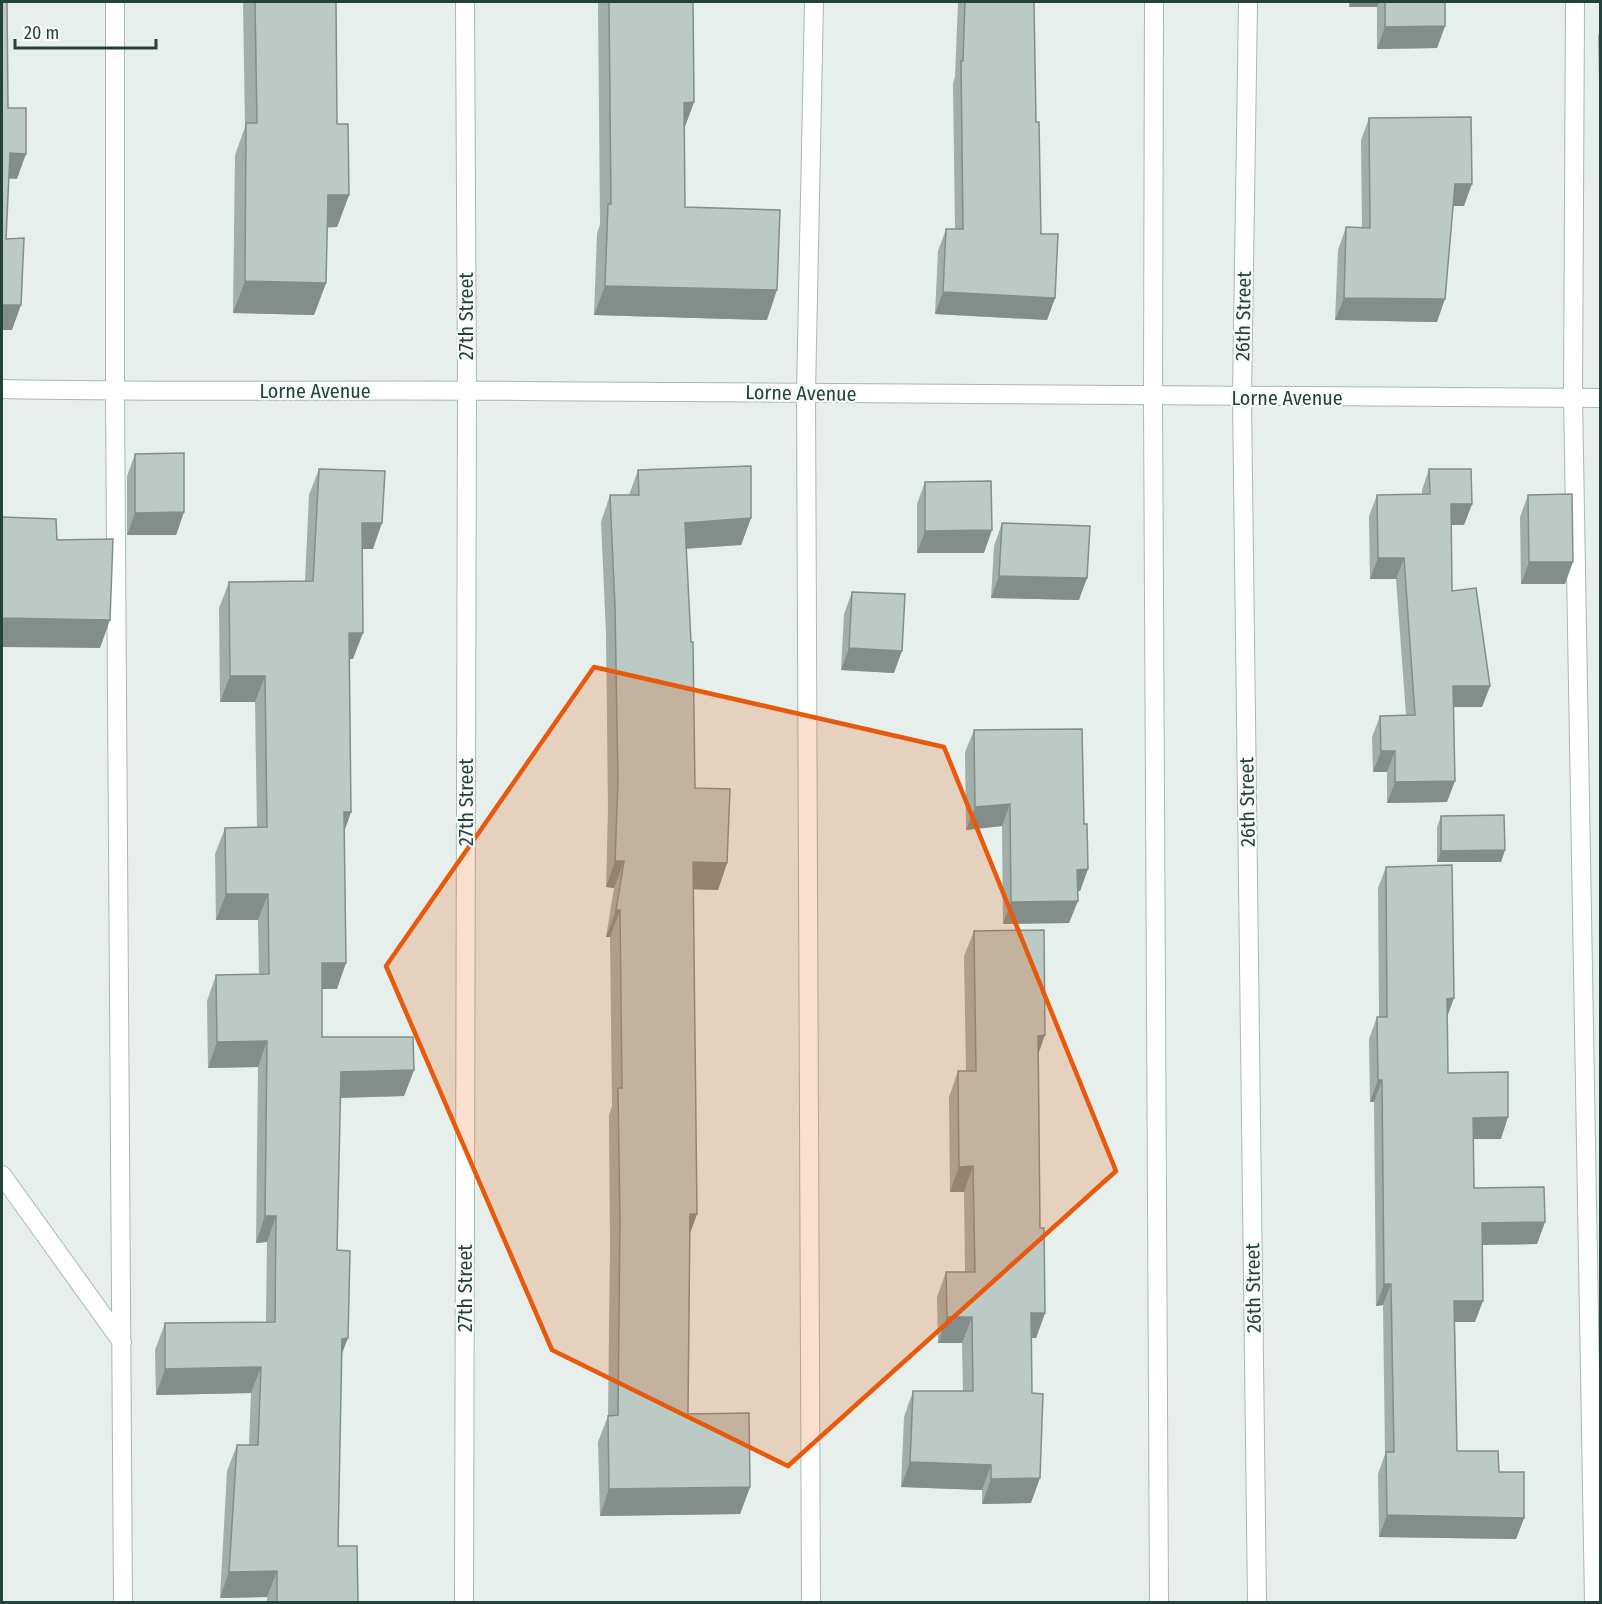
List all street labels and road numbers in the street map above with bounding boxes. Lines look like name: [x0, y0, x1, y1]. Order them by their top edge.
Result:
street label: 26th Street: [1230, 270, 1256, 361]
street label: 27th Street: [454, 272, 478, 360]
street label: Lorne Avenue: [259, 379, 371, 403]
street label: Lorne Avenue: [745, 380, 857, 406]
street label: Lorne Avenue: [1231, 386, 1343, 410]
street label: 26th Street: [1234, 756, 1260, 847]
street label: 27th Street: [454, 758, 478, 846]
street label: 26th Street: [1240, 1242, 1266, 1333]
street label: 27th Street: [453, 1244, 477, 1332]

